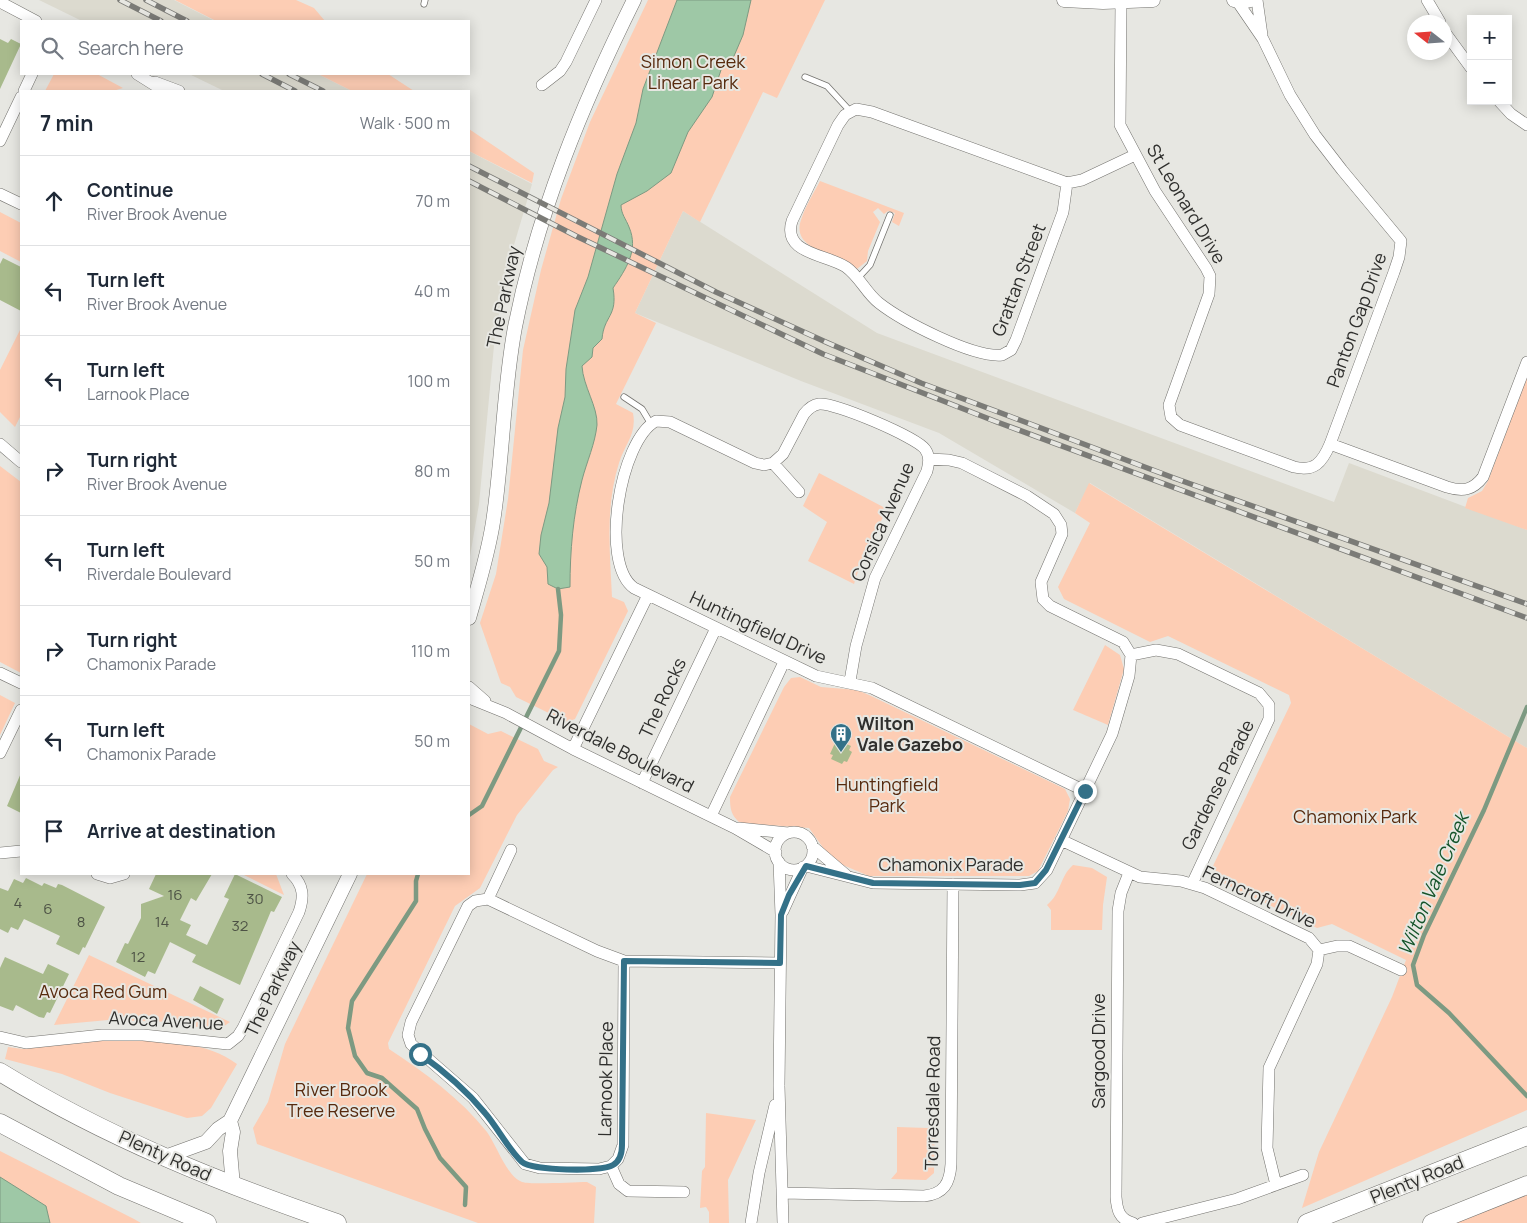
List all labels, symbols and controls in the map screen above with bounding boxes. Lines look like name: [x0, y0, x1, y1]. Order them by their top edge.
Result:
north arrow: [1407, 15, 1452, 60]
map controls: [1467, 15, 1512, 105]
button: +: [1467, 15, 1512, 60]
search box: [20, 20, 470, 75]
icon: search: [38, 34, 66, 62]
text: Search here: [78, 35, 184, 61]
park label: Simon Creek Linear Park: [641, 49, 746, 94]
button: −: [1467, 60, 1512, 105]
text: 7 min: [40, 109, 93, 137]
text: Walk · 500 m: [360, 112, 450, 134]
street label: St Leonard Drive: [1142, 139, 1232, 268]
text: Continue: [87, 177, 173, 203]
icon: ahead: [40, 187, 68, 215]
text: 70 m: [415, 190, 450, 212]
text: River Brook Avenue: [87, 203, 227, 225]
street label: Grattan Street: [985, 220, 1051, 340]
street label: The Parkway: [481, 243, 526, 350]
street label: Panton Gap Drive: [1321, 249, 1392, 390]
text: Turn left: [87, 267, 165, 293]
icon: left: [40, 277, 68, 305]
text: 40 m: [414, 280, 450, 302]
text: River Brook Avenue: [87, 293, 227, 315]
text: Turn left: [87, 357, 165, 383]
icon: left: [40, 367, 68, 395]
text: 100 m: [407, 370, 450, 392]
text: Larnook Place: [87, 383, 190, 405]
text: Turn right: [87, 447, 177, 473]
icon: right: [40, 457, 68, 485]
street label: Corsica Avenue: [845, 458, 919, 585]
text: 80 m: [414, 460, 450, 482]
text: River Brook Avenue: [87, 473, 227, 495]
text: Turn left: [87, 537, 165, 563]
icon: left: [40, 547, 68, 575]
text: 50 m: [414, 550, 450, 572]
text: Riverdale Boulevard: [87, 563, 231, 585]
street label: Huntingfield Drive: [686, 585, 831, 669]
text: Turn right: [87, 627, 177, 653]
icon: right: [40, 637, 68, 665]
text: 110 m: [411, 640, 450, 662]
text: Chamonix Parade: [87, 653, 216, 675]
street label: The Rocks: [633, 654, 691, 741]
street label: Riverdale Boulevard: [543, 703, 698, 798]
place label: Wilton Vale Gazebo: [857, 711, 963, 756]
street label: Gardense Parade: [1175, 716, 1259, 854]
text: Turn left: [87, 717, 165, 743]
building icon: Wilton Vale Gazebo: [829, 722, 853, 753]
icon: left: [40, 727, 68, 755]
text: 50 m: [414, 730, 450, 752]
text: Chamonix Parade: [87, 743, 216, 765]
park label: Huntingfield Park: [836, 772, 938, 817]
route end: [1074, 780, 1097, 803]
park label: Chamonix Park: [1293, 804, 1418, 828]
water label: Wilton Vale Creek: [1391, 806, 1476, 959]
icon: arrive: [40, 817, 68, 845]
text: Arrive at destination: [87, 818, 276, 844]
street label: Chamonix Parade: [878, 852, 1024, 876]
street label: Ferncroft Drive: [1199, 859, 1320, 933]
house number: 16: [167, 884, 183, 905]
house number: 30: [246, 888, 264, 909]
house number: 4: [14, 892, 23, 913]
house number: 6: [43, 898, 53, 919]
house number: 8: [77, 911, 85, 932]
house number: 14: [155, 911, 169, 932]
house number: 32: [232, 915, 248, 936]
street label: The Parkway: [239, 936, 306, 1040]
house number: 12: [131, 946, 145, 967]
park label: Avoca Red Gum: [39, 979, 167, 1003]
street label: Sargood Drive: [1086, 993, 1110, 1109]
street label: Avoca Avenue: [108, 1005, 224, 1035]
street label: Larnook Place: [592, 1021, 618, 1137]
street label: Torresdale Road: [919, 1036, 945, 1170]
route start: [409, 1043, 432, 1066]
park label: River Brook Tree Reserve: [287, 1077, 395, 1122]
street label: Plenty Road: [115, 1124, 215, 1186]
street label: Plenty Road: [1366, 1149, 1467, 1209]

